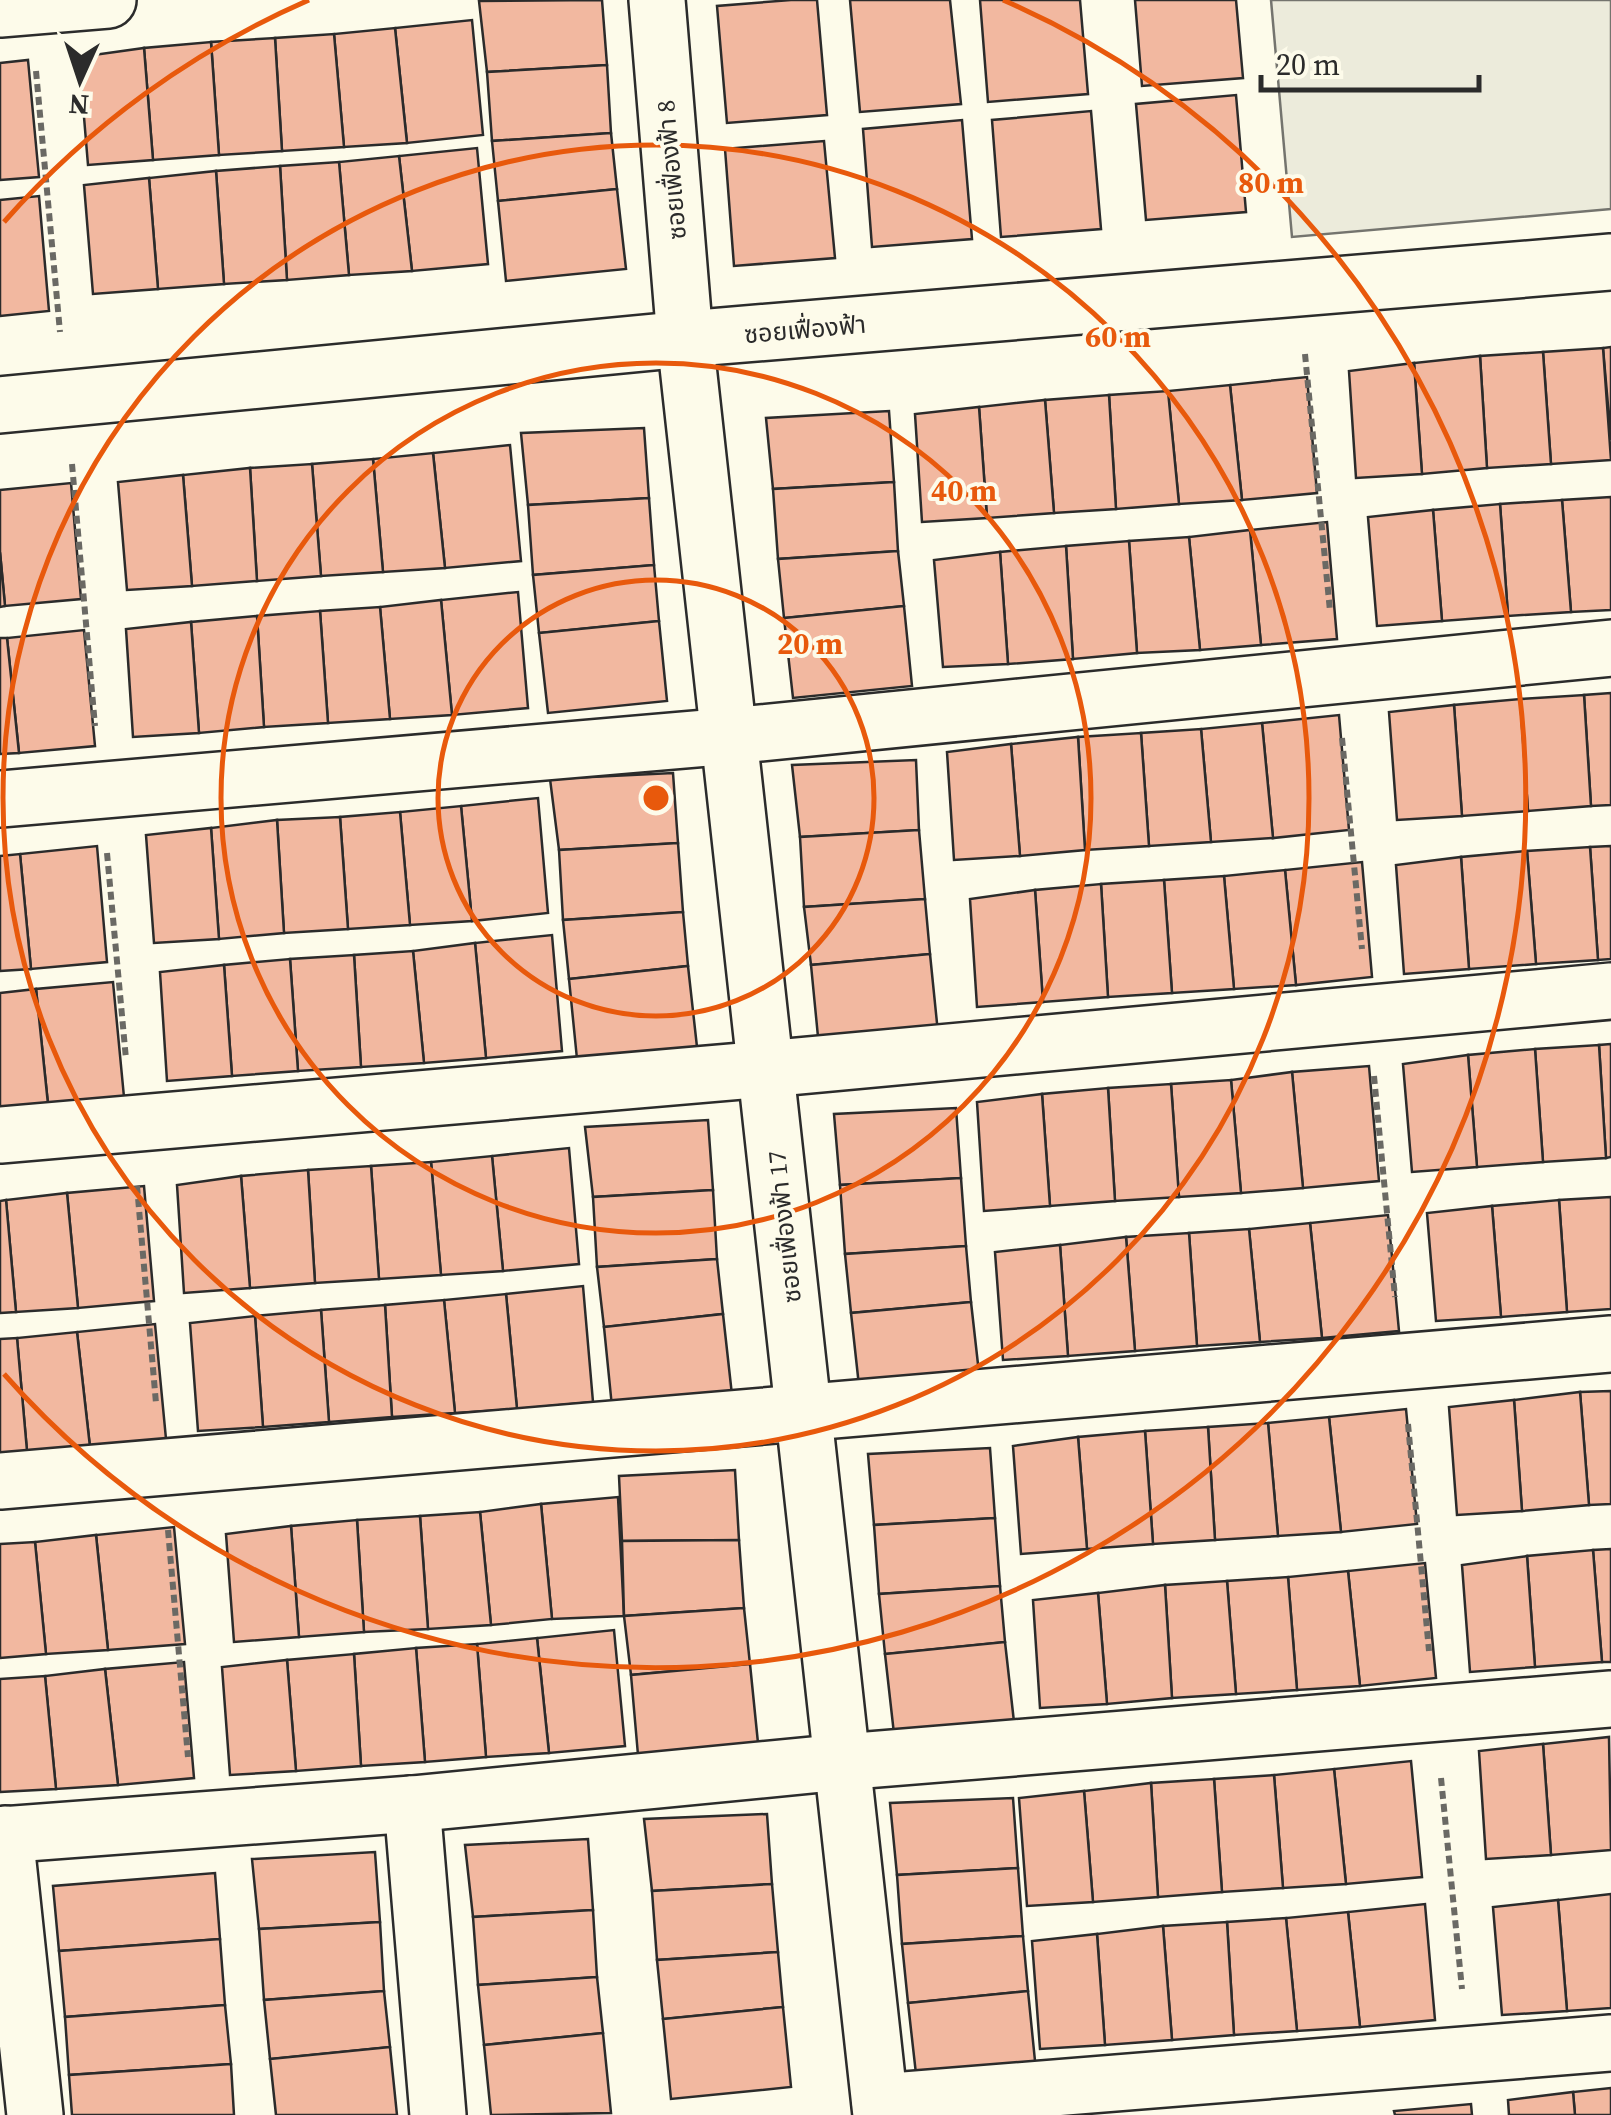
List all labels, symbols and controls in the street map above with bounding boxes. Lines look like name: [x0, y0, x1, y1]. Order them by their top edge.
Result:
north arrow: [30, 30, 130, 130]
scale bar: [1261, 30, 1478, 92]
text: 20 m: [1276, 44, 1340, 85]
text: N: [68, 85, 90, 124]
street label: ซอยเฟื่องฟ้า 8: [648, 99, 694, 241]
text: 80 m: [1238, 162, 1304, 203]
street label: ซอยเฟื่องฟ้า: [743, 307, 867, 351]
text: 60 m: [1085, 316, 1151, 357]
text: 40 m: [931, 470, 997, 511]
text: 20 m: [777, 623, 843, 664]
centre of rings: [638, 780, 674, 816]
street label: ซอยเฟื่องฟ้า 17: [759, 1149, 809, 1305]

